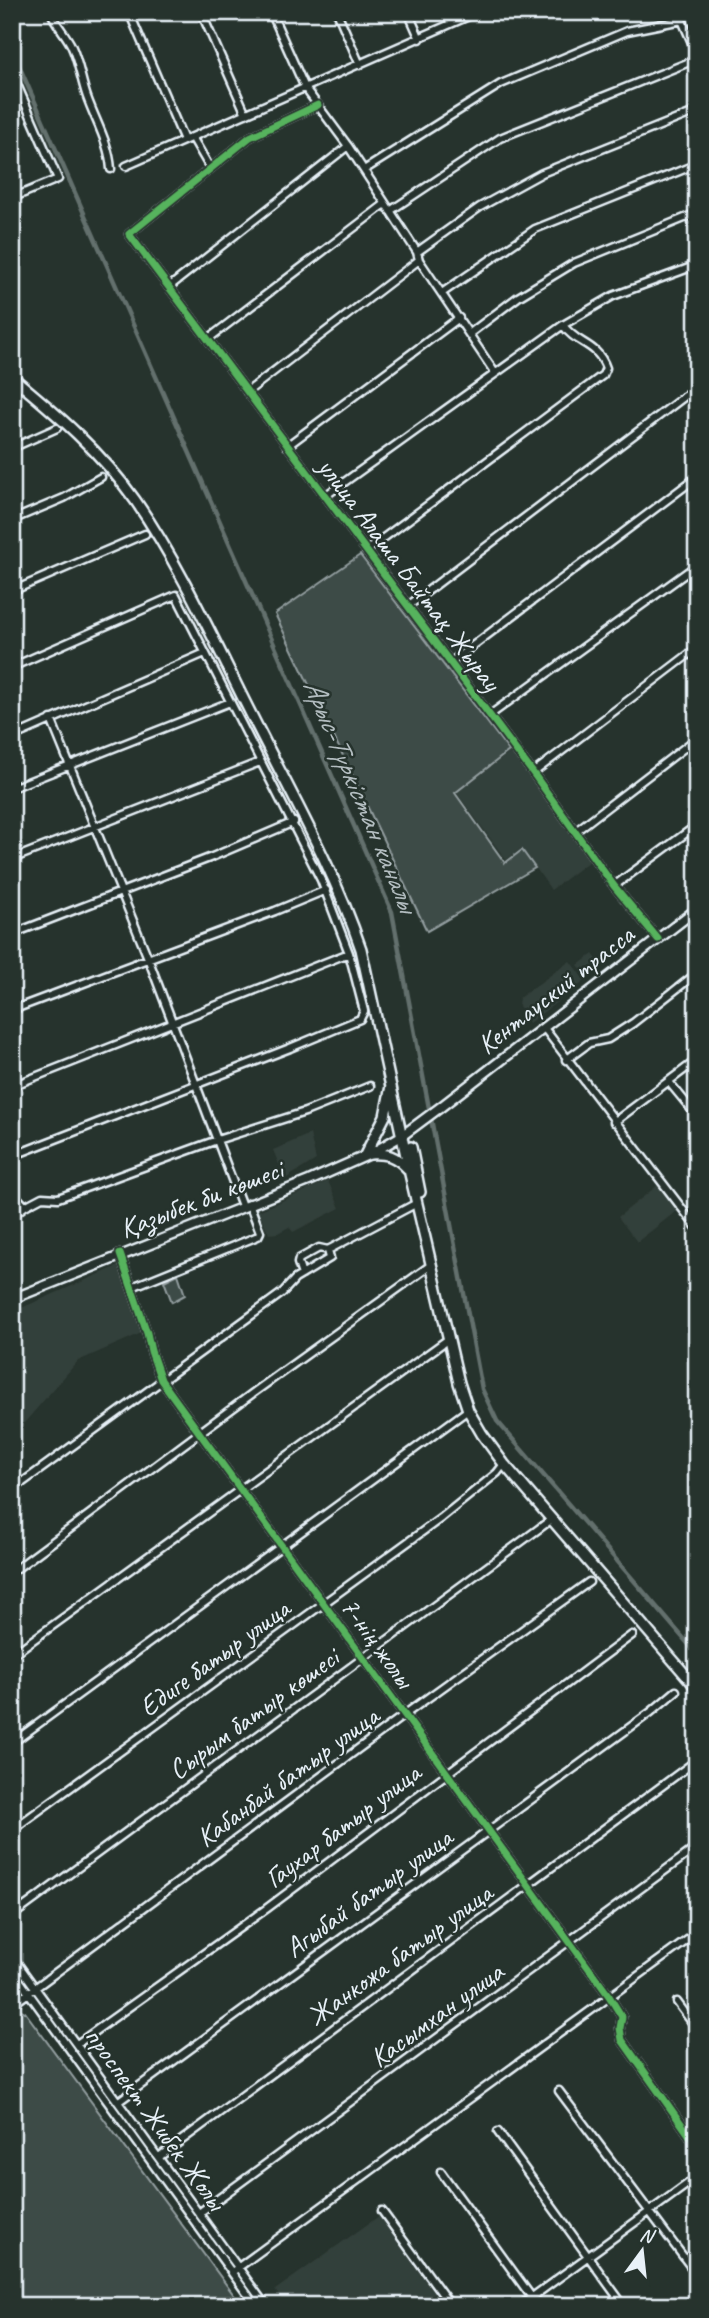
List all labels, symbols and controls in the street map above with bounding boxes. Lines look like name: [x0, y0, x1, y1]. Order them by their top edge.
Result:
street label: улица Алаша Байтақ Жырау: [309, 449, 510, 700]
water label: Арыс-Түркістан каналы: [295, 673, 429, 922]
street label: Кентауский трасса: [470, 916, 642, 1062]
street label: Қазыбек би көшесі: [115, 1150, 292, 1247]
street label: Едиге батыр улица: [132, 1589, 299, 1724]
street label: 7-нің жолы: [333, 1590, 424, 1696]
street label: Сырым батыр көшесі: [161, 1638, 348, 1787]
street label: Кабанбай батыр улица: [189, 1697, 387, 1854]
street label: Гаухар батыр улица: [257, 1754, 429, 1895]
street label: Агыбай батыр улица: [278, 1818, 461, 1965]
street label: Жанкожа батыр улица: [300, 1874, 501, 2033]
street label: Касымхан улица: [363, 1953, 511, 2075]
street label: проспект Жибек Жолы: [77, 2020, 235, 2219]
north arrow: [608, 2216, 678, 2286]
text: N: [637, 2222, 658, 2249]

